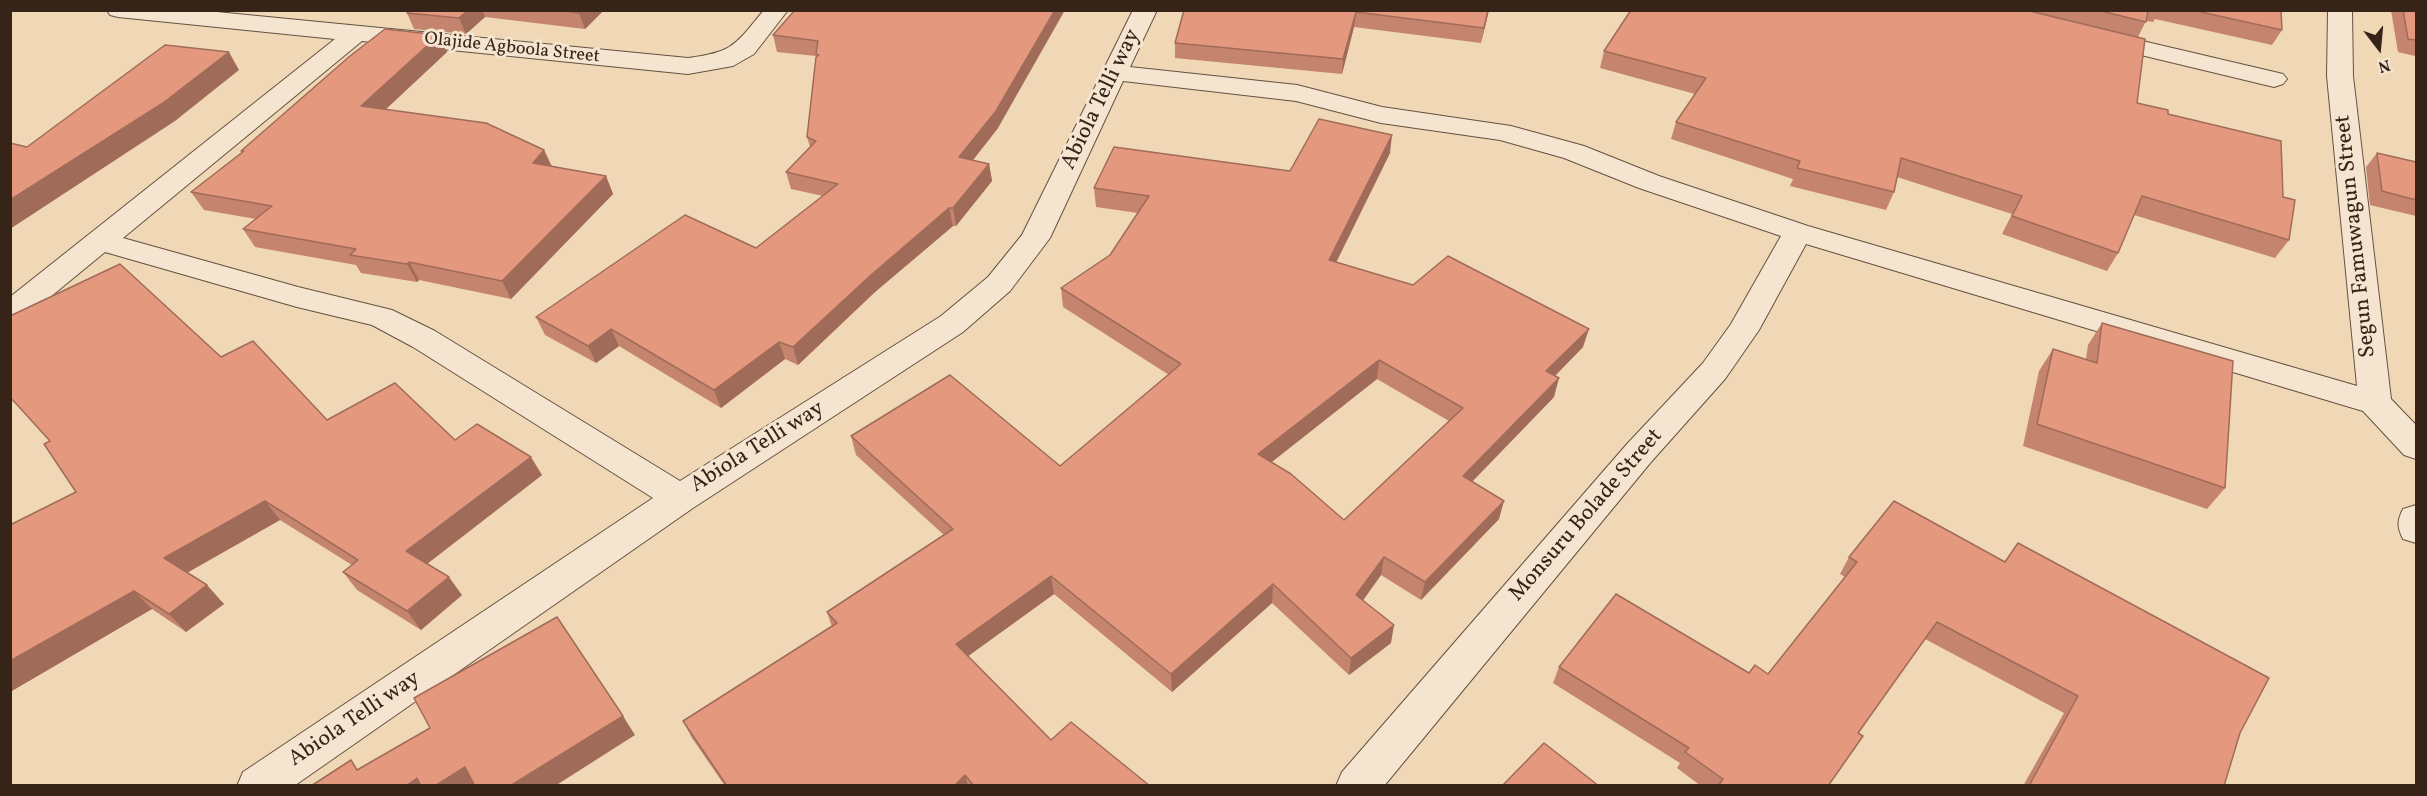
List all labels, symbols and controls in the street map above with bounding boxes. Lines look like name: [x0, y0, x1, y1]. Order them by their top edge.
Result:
north arrow: [2349, 18, 2409, 78]
street label: Abiola Telli way: [1057, 26, 1147, 174]
street label: Olajide Agboola Street: [423, 29, 601, 69]
text: N: [2375, 53, 2393, 77]
street label: Segun Famuwagun Street: [2331, 113, 2383, 359]
street label: Abiola Telli way: [686, 396, 830, 500]
street label: Monsuru Bolade Street: [1505, 424, 1669, 608]
street label: Abiola Telli way: [284, 666, 426, 774]

